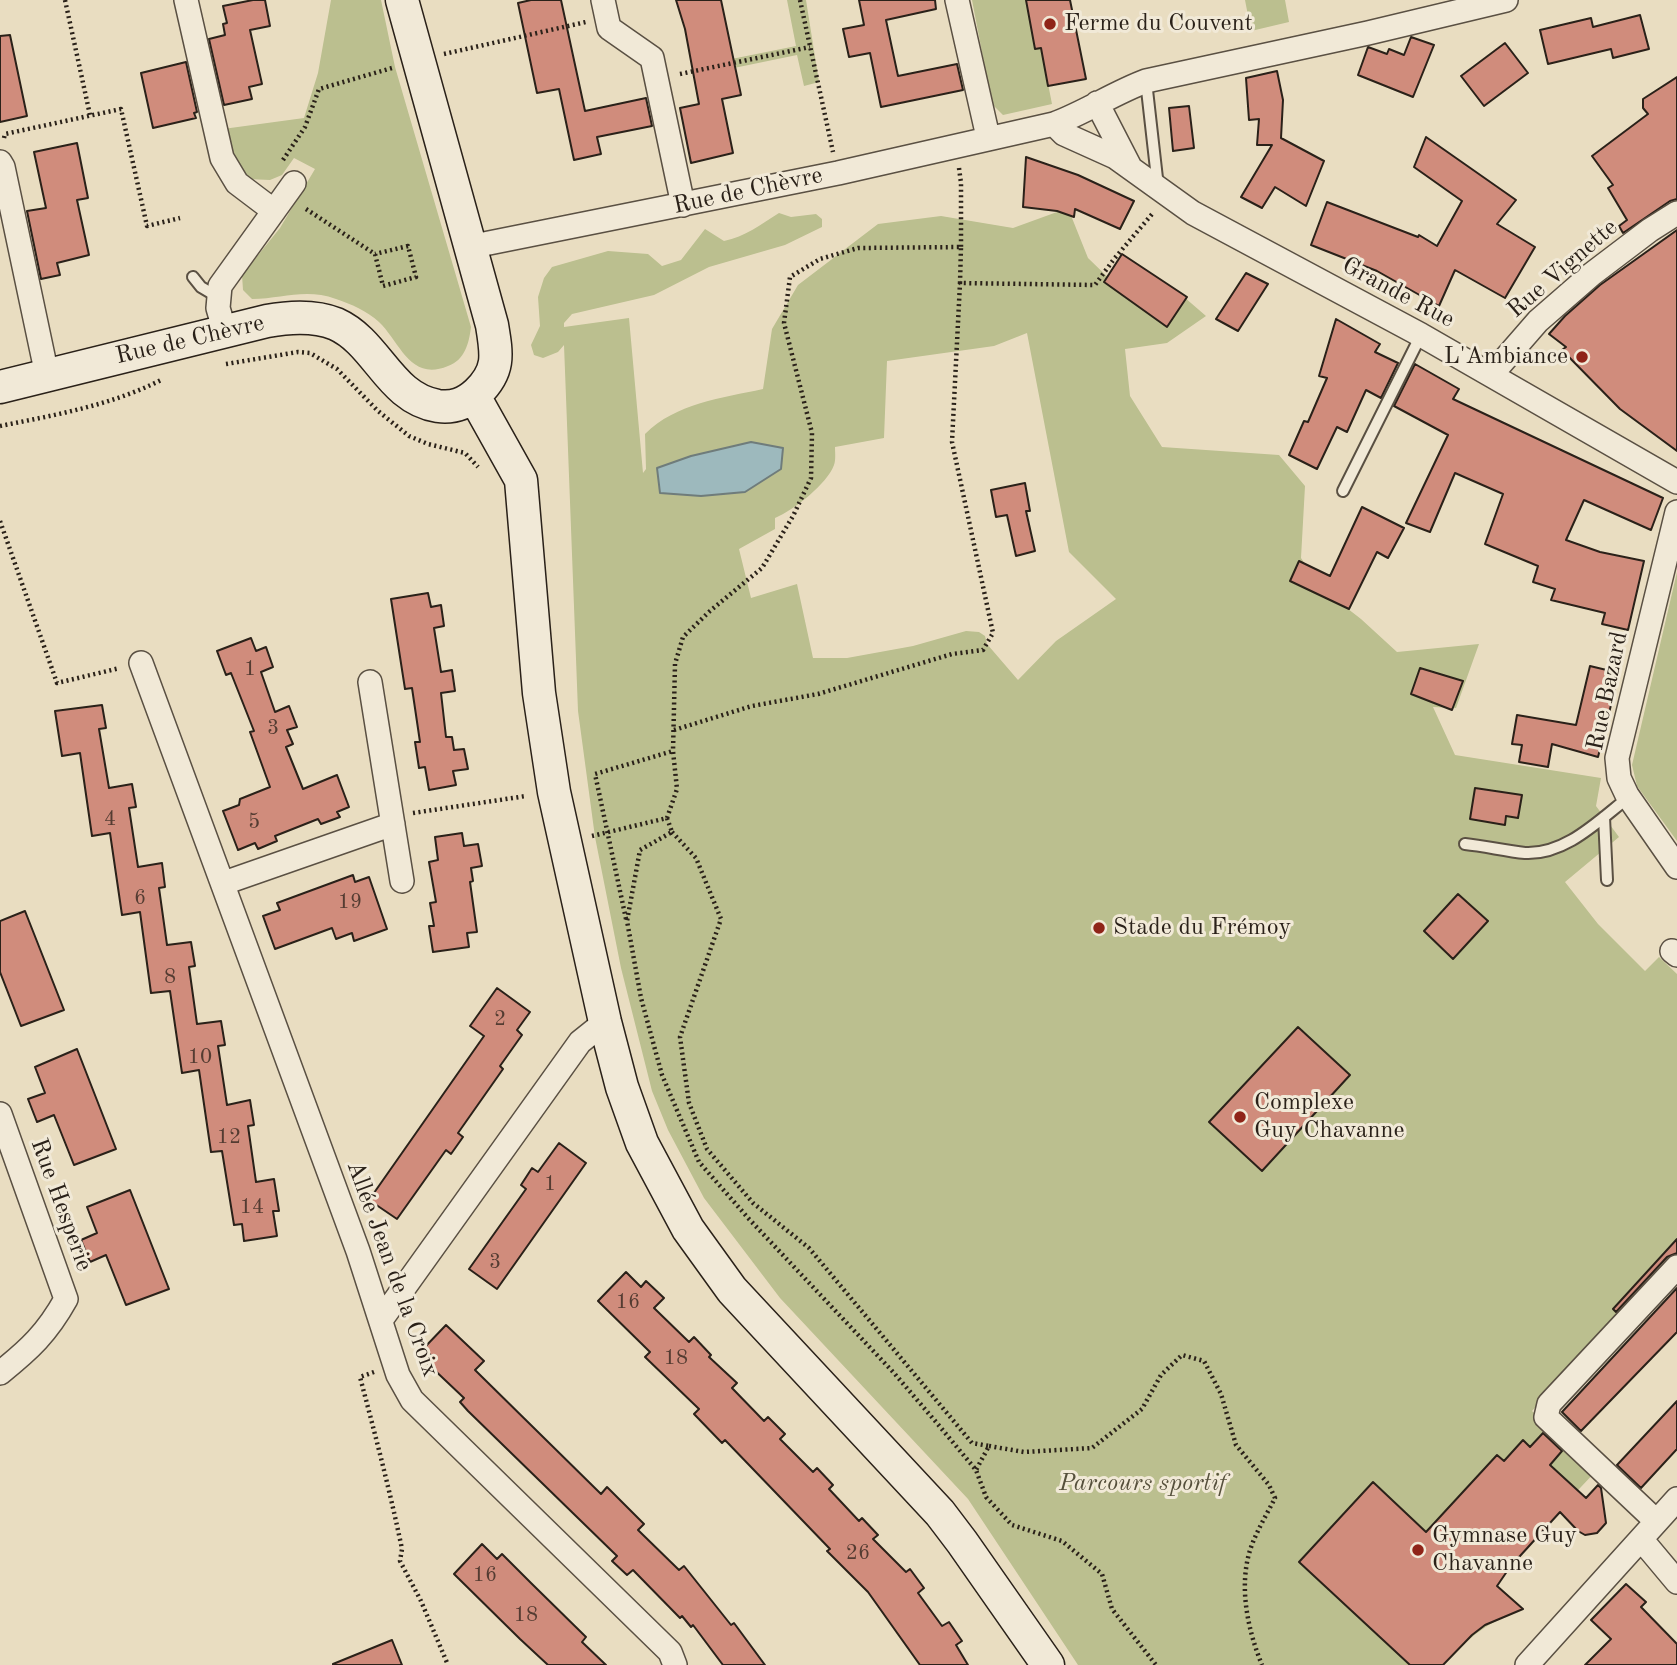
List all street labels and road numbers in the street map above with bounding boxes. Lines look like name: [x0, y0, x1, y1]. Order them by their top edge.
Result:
street label: Rue de Chèvre: [671, 161, 825, 221]
street label: Rue Vignette: [1502, 213, 1624, 325]
street label: Grande Rue: [1337, 251, 1459, 335]
street label: Rue de Chèvre: [113, 309, 267, 371]
street label: Rue Bazard: [1581, 629, 1635, 753]
street label: Rue Hesperie: [24, 1135, 98, 1275]
street label: Allée Jean de la Croix: [340, 1157, 444, 1381]

